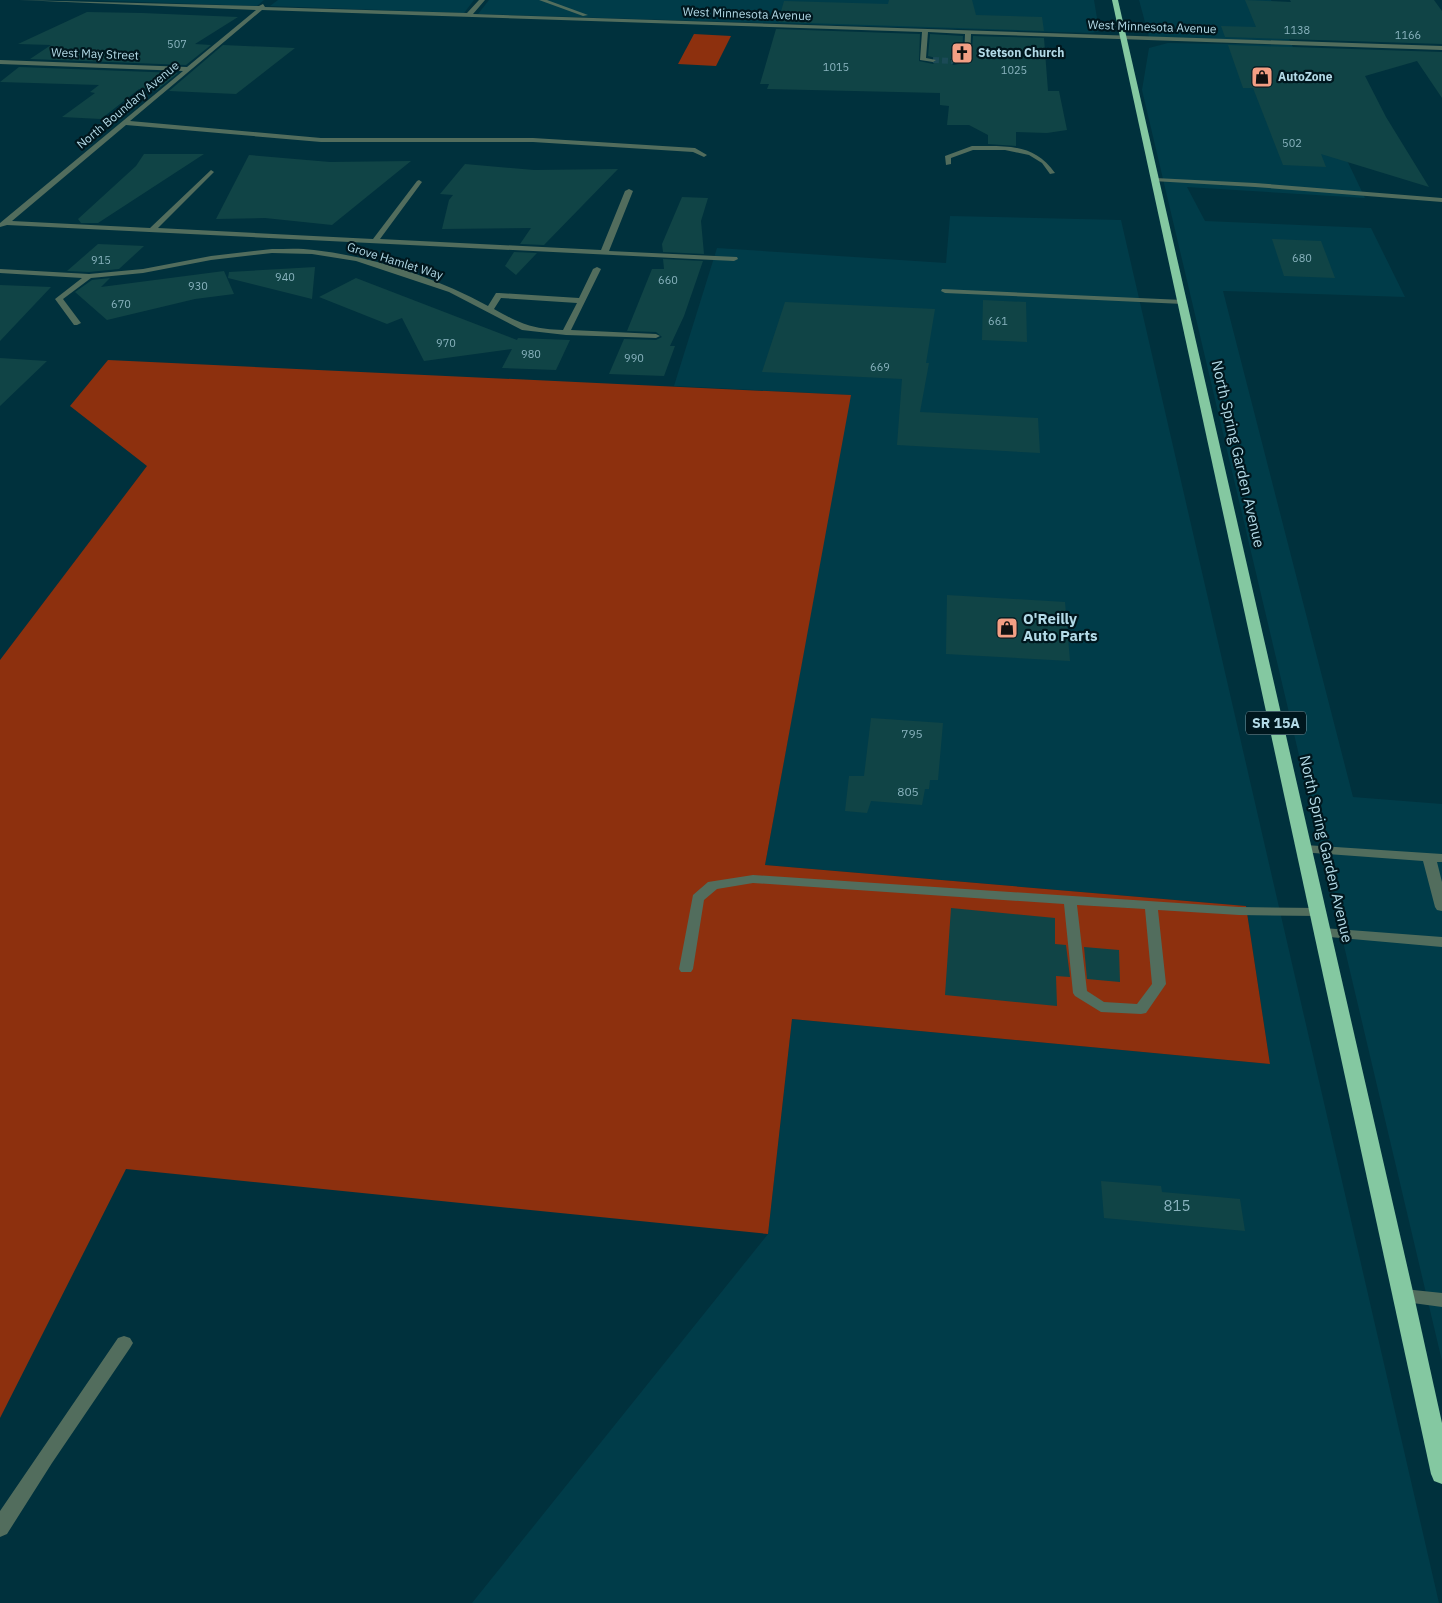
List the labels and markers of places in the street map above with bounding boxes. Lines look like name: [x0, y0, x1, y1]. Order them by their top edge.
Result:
church icon: Stetson Church: [950, 41, 974, 65]
place label: Stetson Church: [978, 45, 1064, 60]
shop icon: AutoZone: [1250, 65, 1274, 89]
place label: AutoZone: [1278, 69, 1333, 84]
place label: O'Reilly Auto Parts: [1023, 609, 1098, 645]
shop icon: O'Reilly Auto Parts: [995, 616, 1019, 640]

